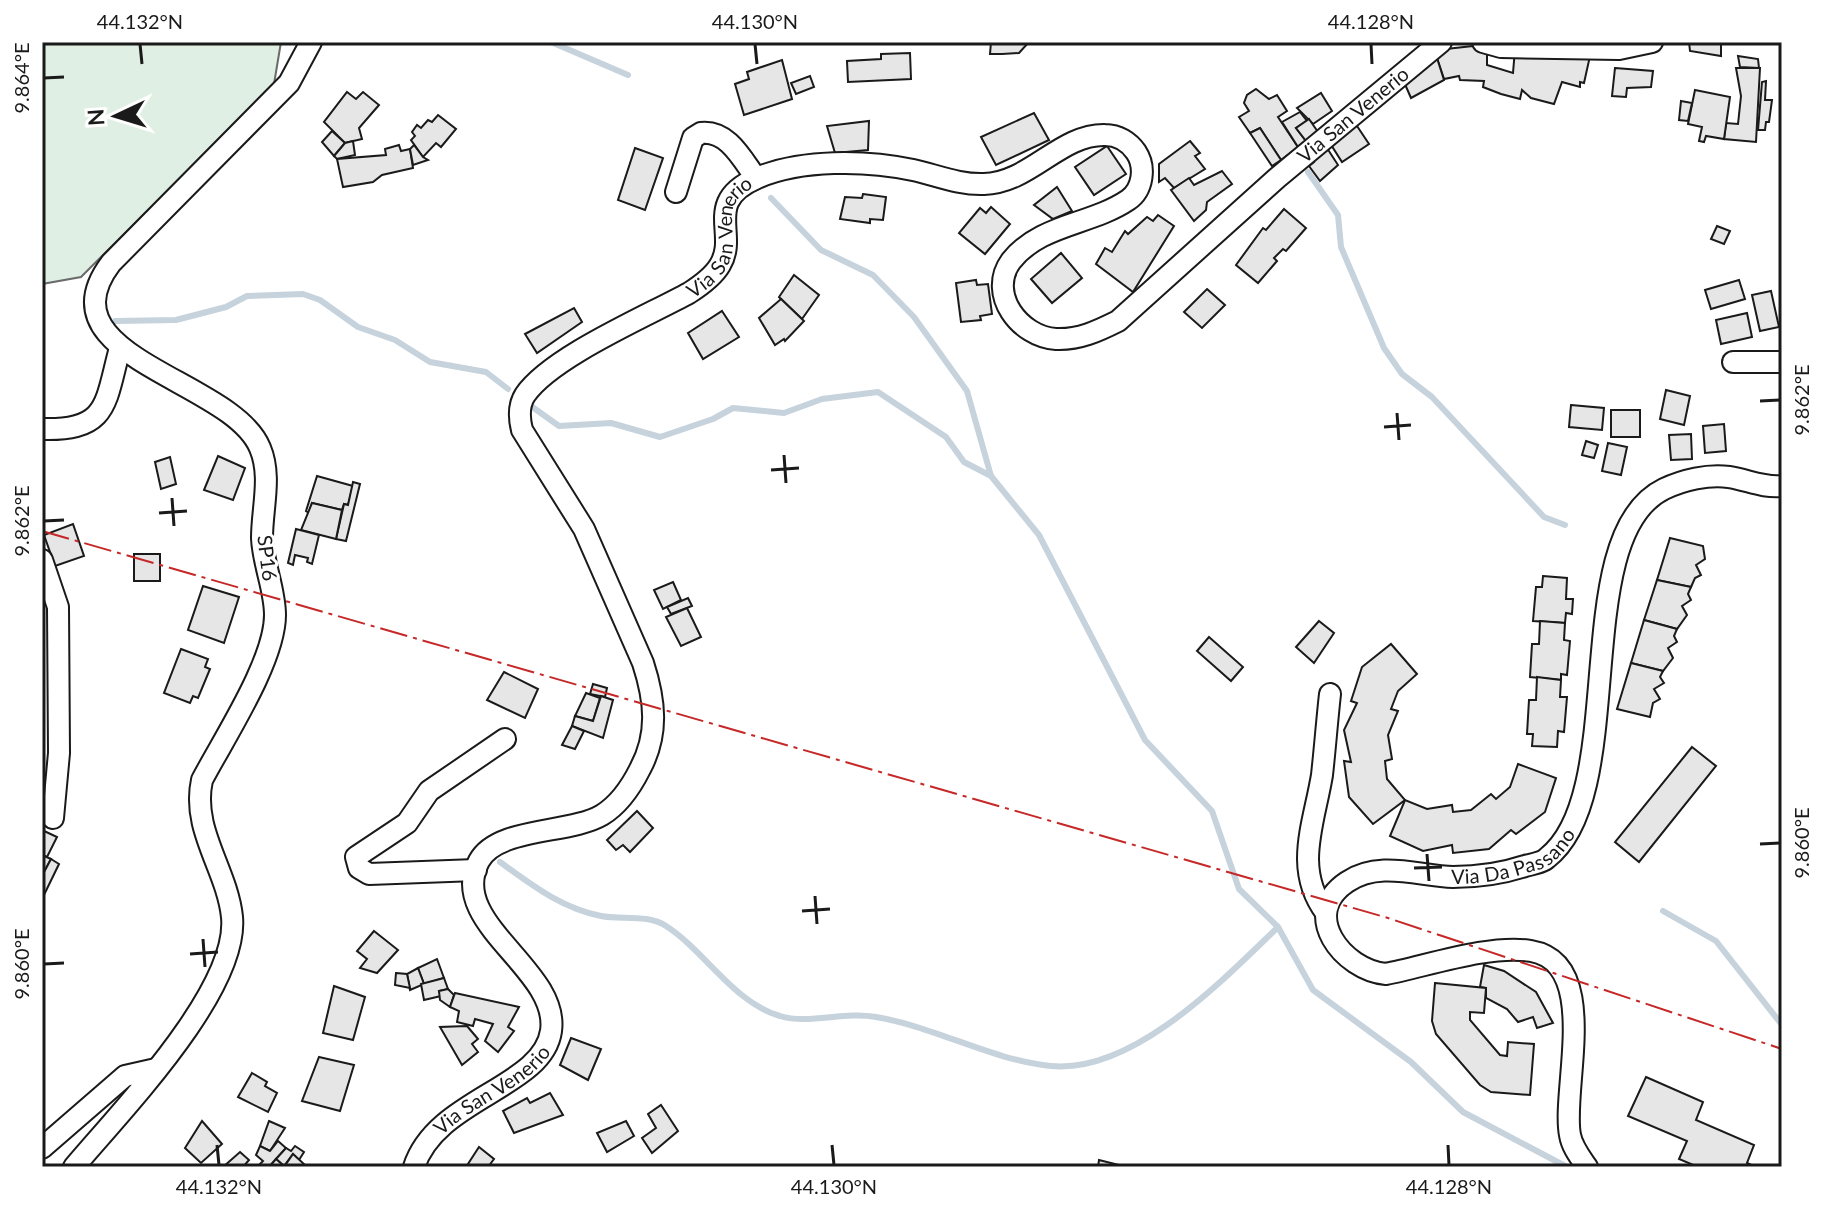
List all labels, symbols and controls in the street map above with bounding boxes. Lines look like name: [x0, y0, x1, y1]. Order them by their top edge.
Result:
text: 44.132°N: [97, 9, 183, 33]
text: 44.130°N: [712, 9, 798, 33]
text: 44.128°N: [1328, 9, 1414, 33]
text: 9.864°E: [9, 43, 33, 113]
street label: Via San Venerio: [1292, 61, 1413, 167]
north arrow: [76, 76, 156, 156]
text: N: [81, 108, 110, 127]
street label: Via San Venerio: [682, 170, 756, 302]
text: 9.862°E: [1789, 365, 1813, 435]
text: 9.862°E: [9, 486, 33, 556]
street label: SP16: [253, 534, 283, 582]
text: 9.860°E: [1789, 808, 1813, 878]
street label: Via Da Passano: [1451, 823, 1579, 888]
text: 9.860°E: [9, 929, 33, 999]
street label: Via San Venerio: [428, 1040, 555, 1139]
text: 44.132°N: [176, 1174, 262, 1198]
text: 44.130°N: [791, 1174, 877, 1198]
text: 44.128°N: [1406, 1174, 1492, 1198]

